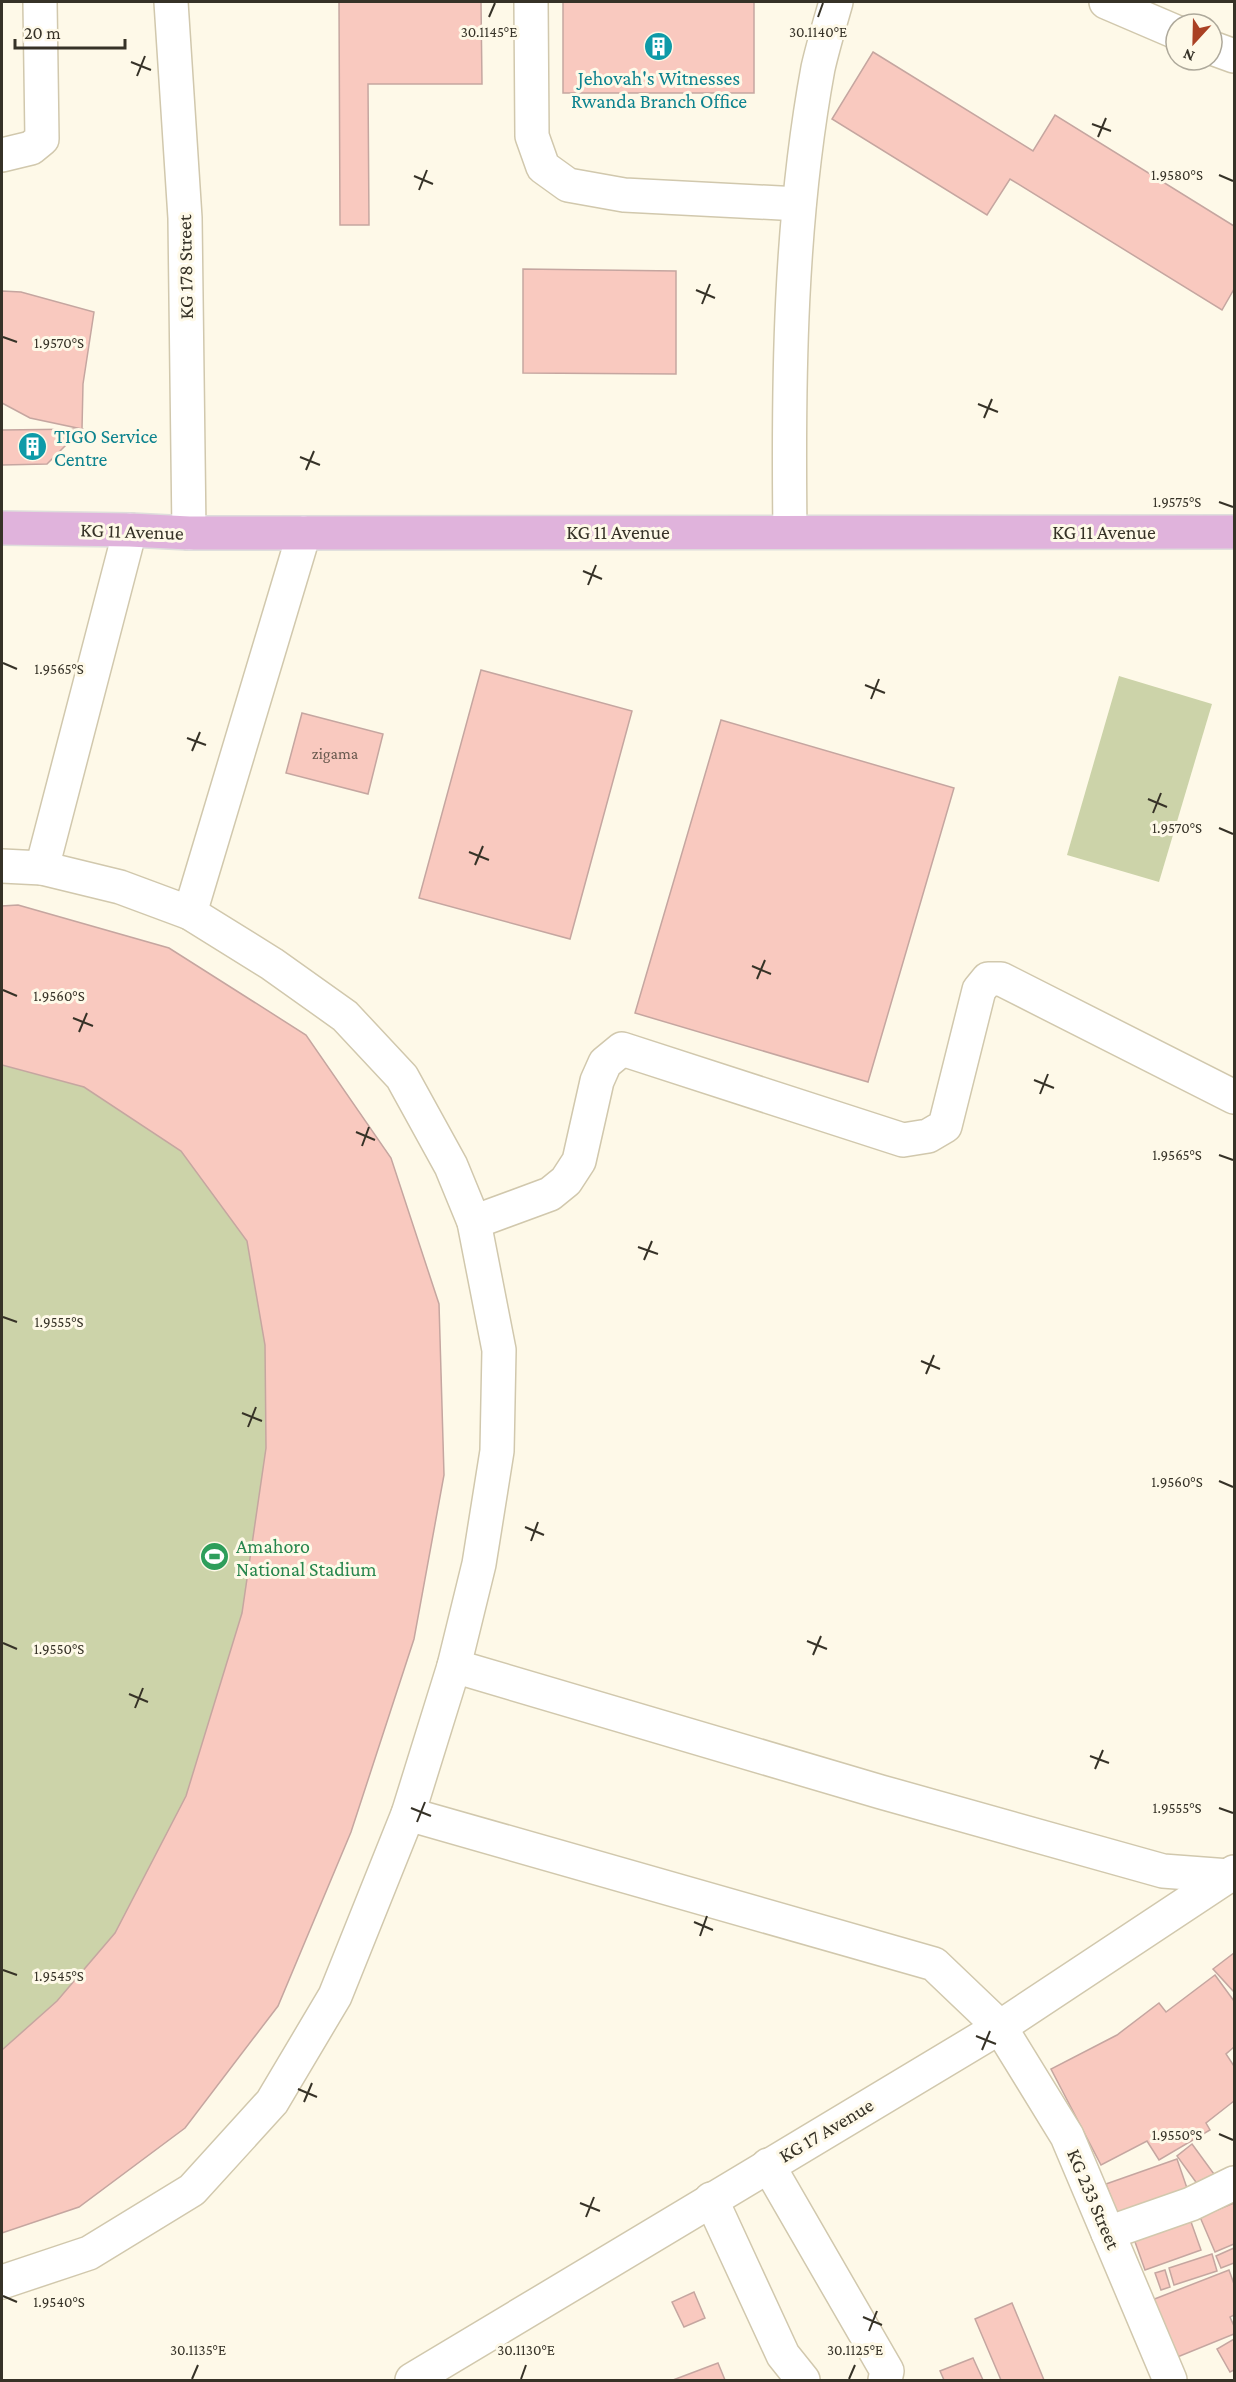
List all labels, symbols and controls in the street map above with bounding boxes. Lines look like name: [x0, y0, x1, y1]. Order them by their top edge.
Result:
scale bar: [15, 12, 124, 50]
north arrow: [1164, 12, 1224, 72]
text: 20 m: [24, 23, 61, 43]
text: 30.1145°E: [461, 24, 517, 40]
text: 30.1140°E: [789, 24, 847, 40]
building icon: Jehovah's Witnesses Rwanda Branch Office: [643, 31, 675, 63]
text: N: [1180, 45, 1197, 65]
place label: Jehovah's Witnesses Rwanda Branch Office: [571, 67, 747, 112]
text: 1.9580°S: [1151, 167, 1203, 183]
street label: KG 178 Street: [173, 214, 197, 320]
text: 1.9570°S: [34, 335, 84, 351]
place label: TIGO Service Centre: [54, 425, 158, 470]
building icon: TIGO Service Centre: [17, 431, 49, 463]
text: 1.9575°S: [1153, 494, 1201, 510]
street label: KG 11 Avenue: [80, 518, 184, 544]
street label: KG 11 Avenue: [566, 521, 670, 543]
street label: KG 11 Avenue: [1052, 521, 1156, 543]
text: 1.9565°S: [34, 661, 84, 677]
house number: zigama: [312, 745, 359, 763]
text: 1.9570°S: [1152, 820, 1202, 836]
text: 1.9560°S: [33, 988, 85, 1004]
text: 1.9565°S: [1152, 1147, 1202, 1163]
text: 1.9555°S: [35, 1314, 83, 1330]
text: 1.9560°S: [1151, 1474, 1203, 1490]
place label: Amahoro National Stadium: [236, 1535, 377, 1580]
sports icon: Amahoro National Stadium: [199, 1541, 231, 1573]
text: 1.9550°S: [34, 1641, 84, 1657]
text: 1.9555°S: [1153, 1800, 1201, 1816]
text: 1.9545°S: [34, 1968, 84, 1984]
street label: KG 17 Avenue: [775, 2093, 877, 2167]
text: 1.9550°S: [1152, 2127, 1202, 2143]
street label: KG 233 Street: [1063, 2146, 1125, 2253]
text: 1.9540°S: [33, 2294, 85, 2310]
text: 30.1135°E: [170, 2342, 226, 2358]
text: 30.1130°E: [497, 2342, 555, 2358]
text: 30.1125°E: [827, 2342, 883, 2358]

